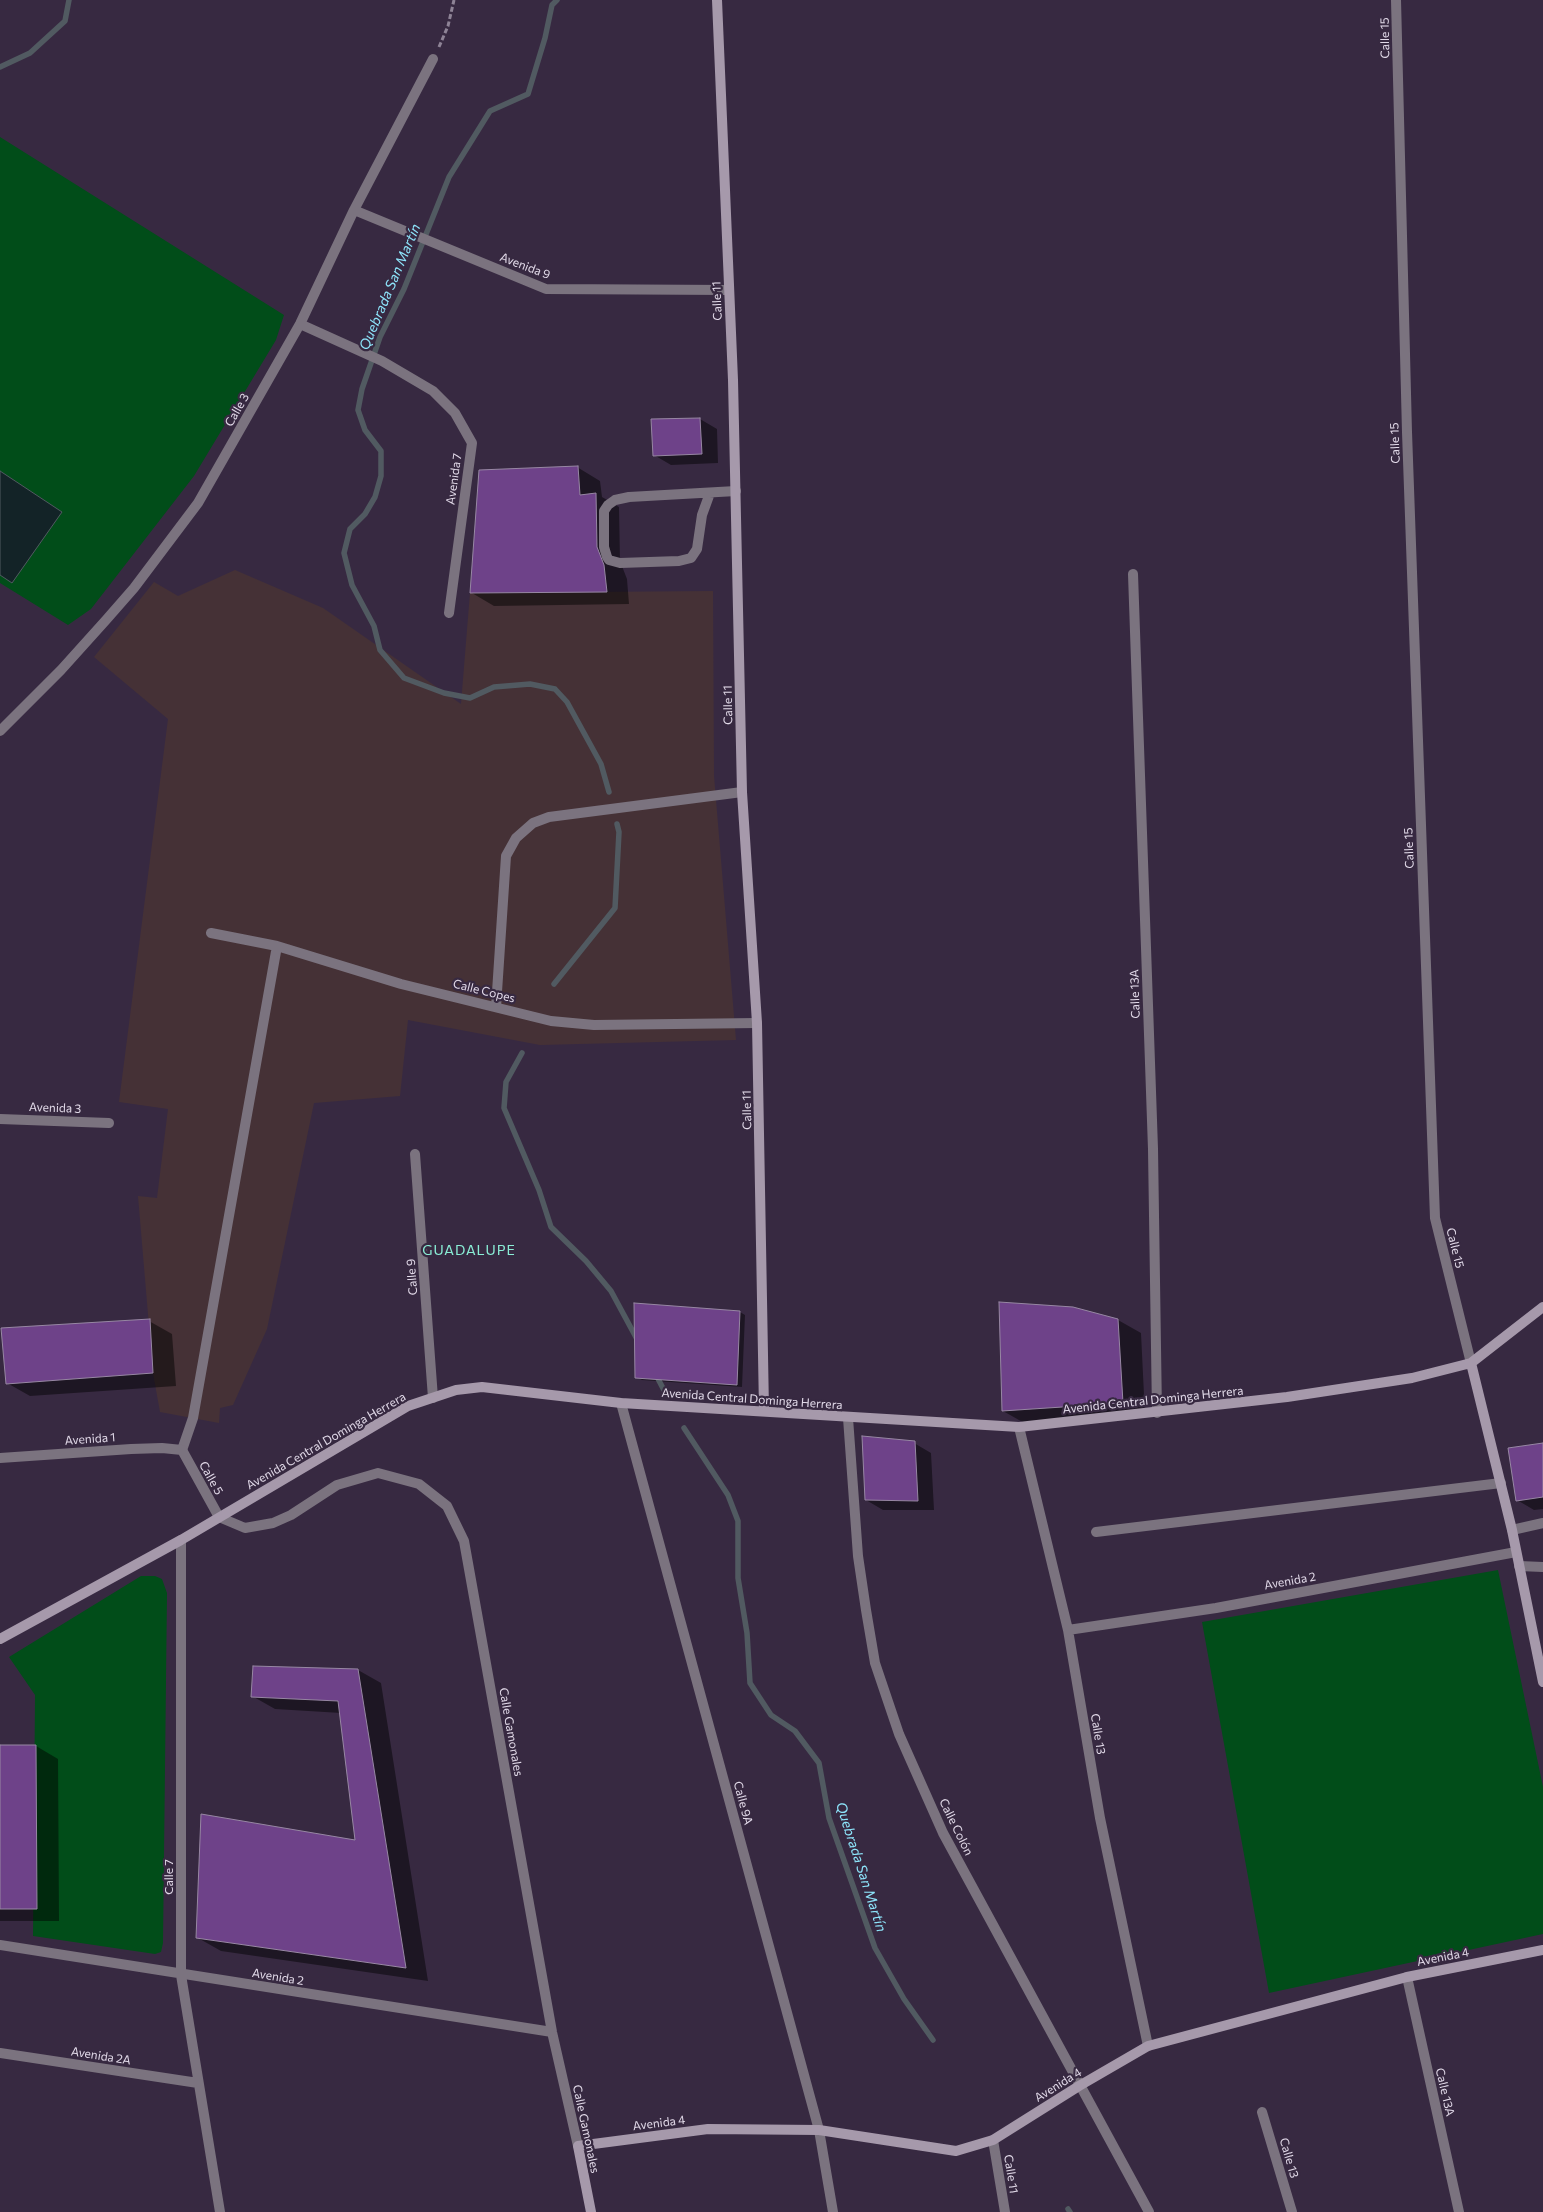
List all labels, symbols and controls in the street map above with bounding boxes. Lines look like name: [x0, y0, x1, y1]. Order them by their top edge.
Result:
street label: Calle 15: [1377, 17, 1393, 59]
water label: Quebrada San Martín: [356, 221, 424, 353]
street label: Avenida 9: [498, 250, 552, 282]
street label: Calle 11: [709, 281, 725, 321]
street label: Calle 3: [222, 391, 252, 429]
street label: Calle 15: [1387, 422, 1403, 464]
street label: Avenida 7: [443, 452, 465, 506]
street label: Calle 11: [720, 685, 736, 725]
street label: Calle 15: [1401, 827, 1417, 869]
street label: Calle 13A: [1127, 969, 1143, 1019]
street label: Calle Copes: [451, 976, 517, 1006]
street label: Calle 11: [739, 1090, 755, 1130]
street label: Avenida 3: [29, 1100, 81, 1116]
street label: Calle 15: [1443, 1226, 1467, 1270]
district label: GUADALUPE: [421, 1242, 517, 1258]
street label: Calle 9: [404, 1258, 420, 1296]
street label: Avenida Central Dominga Herrera: [1062, 1383, 1244, 1417]
street label: Avenida Central Dominga Herrera: [661, 1385, 843, 1413]
street label: Avenida Central Dominga Herrera: [244, 1389, 408, 1493]
street label: Avenida 1: [64, 1430, 116, 1448]
street label: Calle 5: [196, 1459, 226, 1497]
street label: Avenida 2: [1263, 1569, 1317, 1593]
street label: Calle Gamonales: [496, 1686, 526, 1778]
street label: Calle 13: [1088, 1713, 1108, 1755]
street label: Calle 9A: [730, 1780, 756, 1826]
street label: Calle Colón: [936, 1796, 976, 1858]
water label: Quebrada San Martín: [832, 1800, 890, 1934]
street label: Calle 7: [162, 1859, 176, 1895]
street label: Avenida 4: [1416, 1945, 1470, 1969]
street label: Avenida 2: [251, 1966, 305, 1988]
street label: Avenida 2A: [70, 2044, 132, 2068]
street label: Avenida 4: [1032, 2065, 1084, 2105]
street label: Calle 13A: [1432, 2066, 1458, 2118]
street label: Calle Gamonales: [570, 2084, 602, 2174]
street label: Avenida 4: [632, 2113, 686, 2133]
street label: Calle 13: [1276, 2136, 1302, 2180]
street label: Calle 11: [1001, 2153, 1021, 2195]

